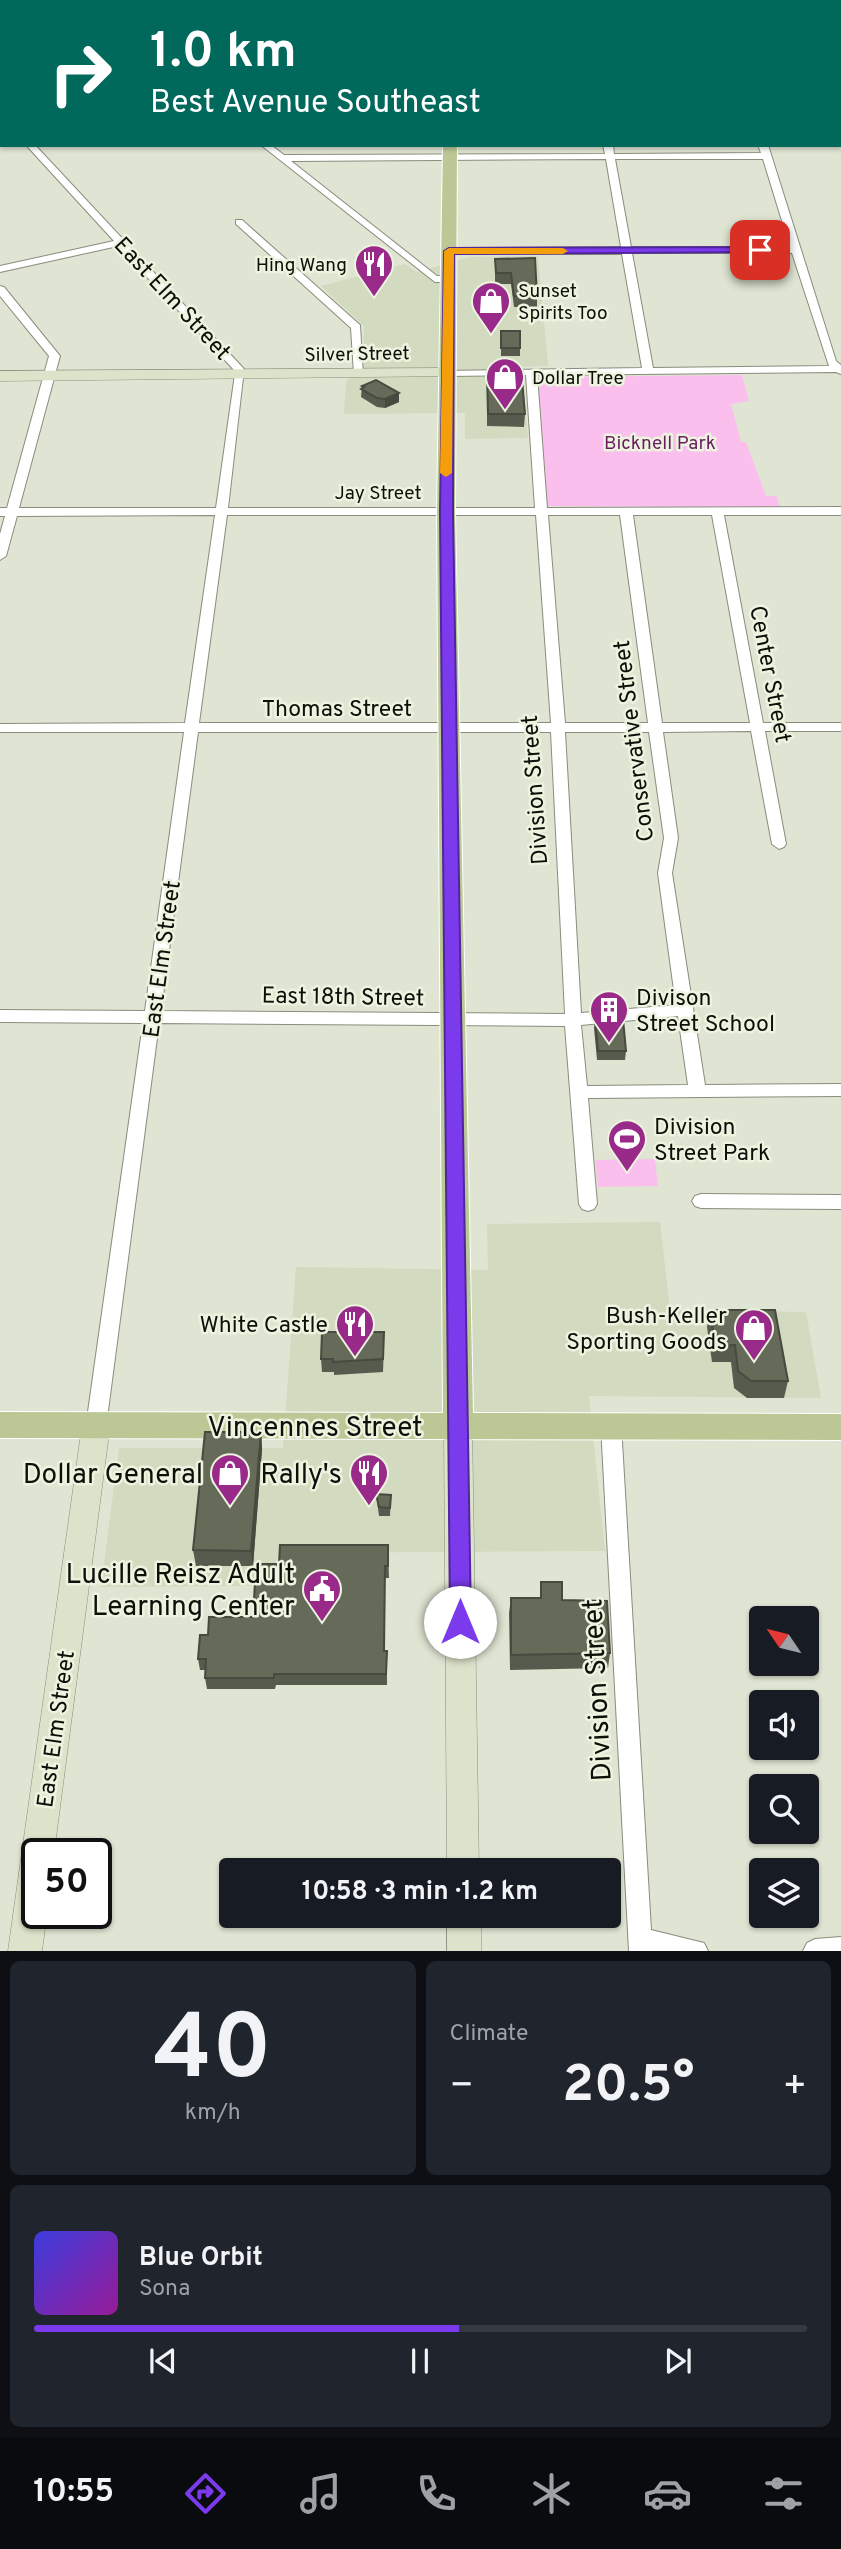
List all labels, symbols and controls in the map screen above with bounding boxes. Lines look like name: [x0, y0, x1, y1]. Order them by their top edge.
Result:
text: 1.0 km: [150, 23, 297, 85]
icon: right: [35, 28, 126, 119]
text: Best Avenue Southeast: [150, 84, 481, 124]
pin: [730, 220, 790, 280]
icon: arrive: [741, 231, 779, 269]
street label: East Elm Street: [107, 232, 236, 368]
restaurant icon: Hing Wang: [353, 243, 395, 298]
place label: Hing Wang: [256, 254, 347, 278]
shop icon: Sunset Spirits Too: [470, 280, 512, 335]
place label: Sunset Spirits Too: [518, 280, 608, 326]
street label: Silver Street: [304, 342, 410, 368]
shop icon: Dollar Tree: [484, 356, 526, 411]
place label: Dollar Tree: [532, 367, 624, 391]
park label: Bicknell Park: [604, 432, 716, 456]
street label: Jay Street: [334, 482, 422, 506]
street label: Center Street: [741, 604, 796, 745]
street label: Conservative Street: [609, 638, 662, 843]
street label: Thomas Street: [262, 696, 412, 725]
street label: Division Street: [517, 714, 556, 866]
street label: East Elm Street: [138, 879, 189, 1040]
street label: East 18th Street: [261, 983, 424, 1014]
place label: Divison Street School: [636, 985, 775, 1040]
building icon: Divison Street School: [588, 989, 630, 1044]
place label: Division Street Park: [654, 1114, 770, 1169]
sports icon: Division Street Park: [606, 1118, 648, 1173]
restaurant icon: White Castle: [334, 1303, 376, 1358]
place label: Bush-Keller Sporting Goods: [566, 1303, 727, 1358]
shop icon: Bush-Keller Sporting Goods: [733, 1307, 775, 1362]
place label: White Castle: [199, 1312, 328, 1341]
street label: Vincennes Street: [207, 1411, 423, 1447]
shop icon: Dollar General: [209, 1452, 251, 1507]
restaurant icon: Rally's: [348, 1452, 390, 1507]
place label: Dollar General: [23, 1458, 203, 1494]
place label: Rally's: [260, 1458, 342, 1494]
place label: Lucille Reisz Adult Learning Center: [66, 1558, 295, 1626]
public building icon: Lucille Reisz Adult Learning Center: [301, 1568, 343, 1623]
position arrow: [423, 1585, 497, 1659]
street label: Division Street: [576, 1598, 622, 1782]
north arrow: [749, 1606, 819, 1676]
map controls: [749, 1606, 819, 1928]
street label: East Elm Street: [32, 1649, 83, 1810]
button: sound: [749, 1690, 819, 1760]
button: search: [749, 1774, 819, 1844]
speed limit sign: 50: [21, 1838, 112, 1929]
button: layers: [749, 1858, 819, 1928]
text: 10:58 · 3 min · 1.2 km: [302, 1876, 538, 1909]
text: 40: [154, 1996, 272, 2111]
text: Climate: [450, 2020, 528, 2049]
text: 20.5°: [562, 2054, 694, 2120]
text: −: [450, 2063, 474, 2112]
text: +: [782, 2063, 807, 2112]
text: km/h: [185, 2099, 241, 2128]
text: Blue Orbit: [139, 2242, 263, 2275]
text: Sona: [139, 2275, 190, 2304]
icon: previous: [144, 2342, 182, 2380]
icon: pause: [401, 2342, 439, 2380]
icon: next: [659, 2342, 697, 2380]
icon: directions: [181, 2469, 230, 2518]
icon: music: [296, 2469, 345, 2518]
icon: phone: [412, 2469, 461, 2518]
icon: climate: [527, 2469, 576, 2518]
icon: car: [643, 2469, 692, 2518]
icon: filters: [759, 2469, 808, 2518]
text: 10:55: [33, 2473, 114, 2513]

